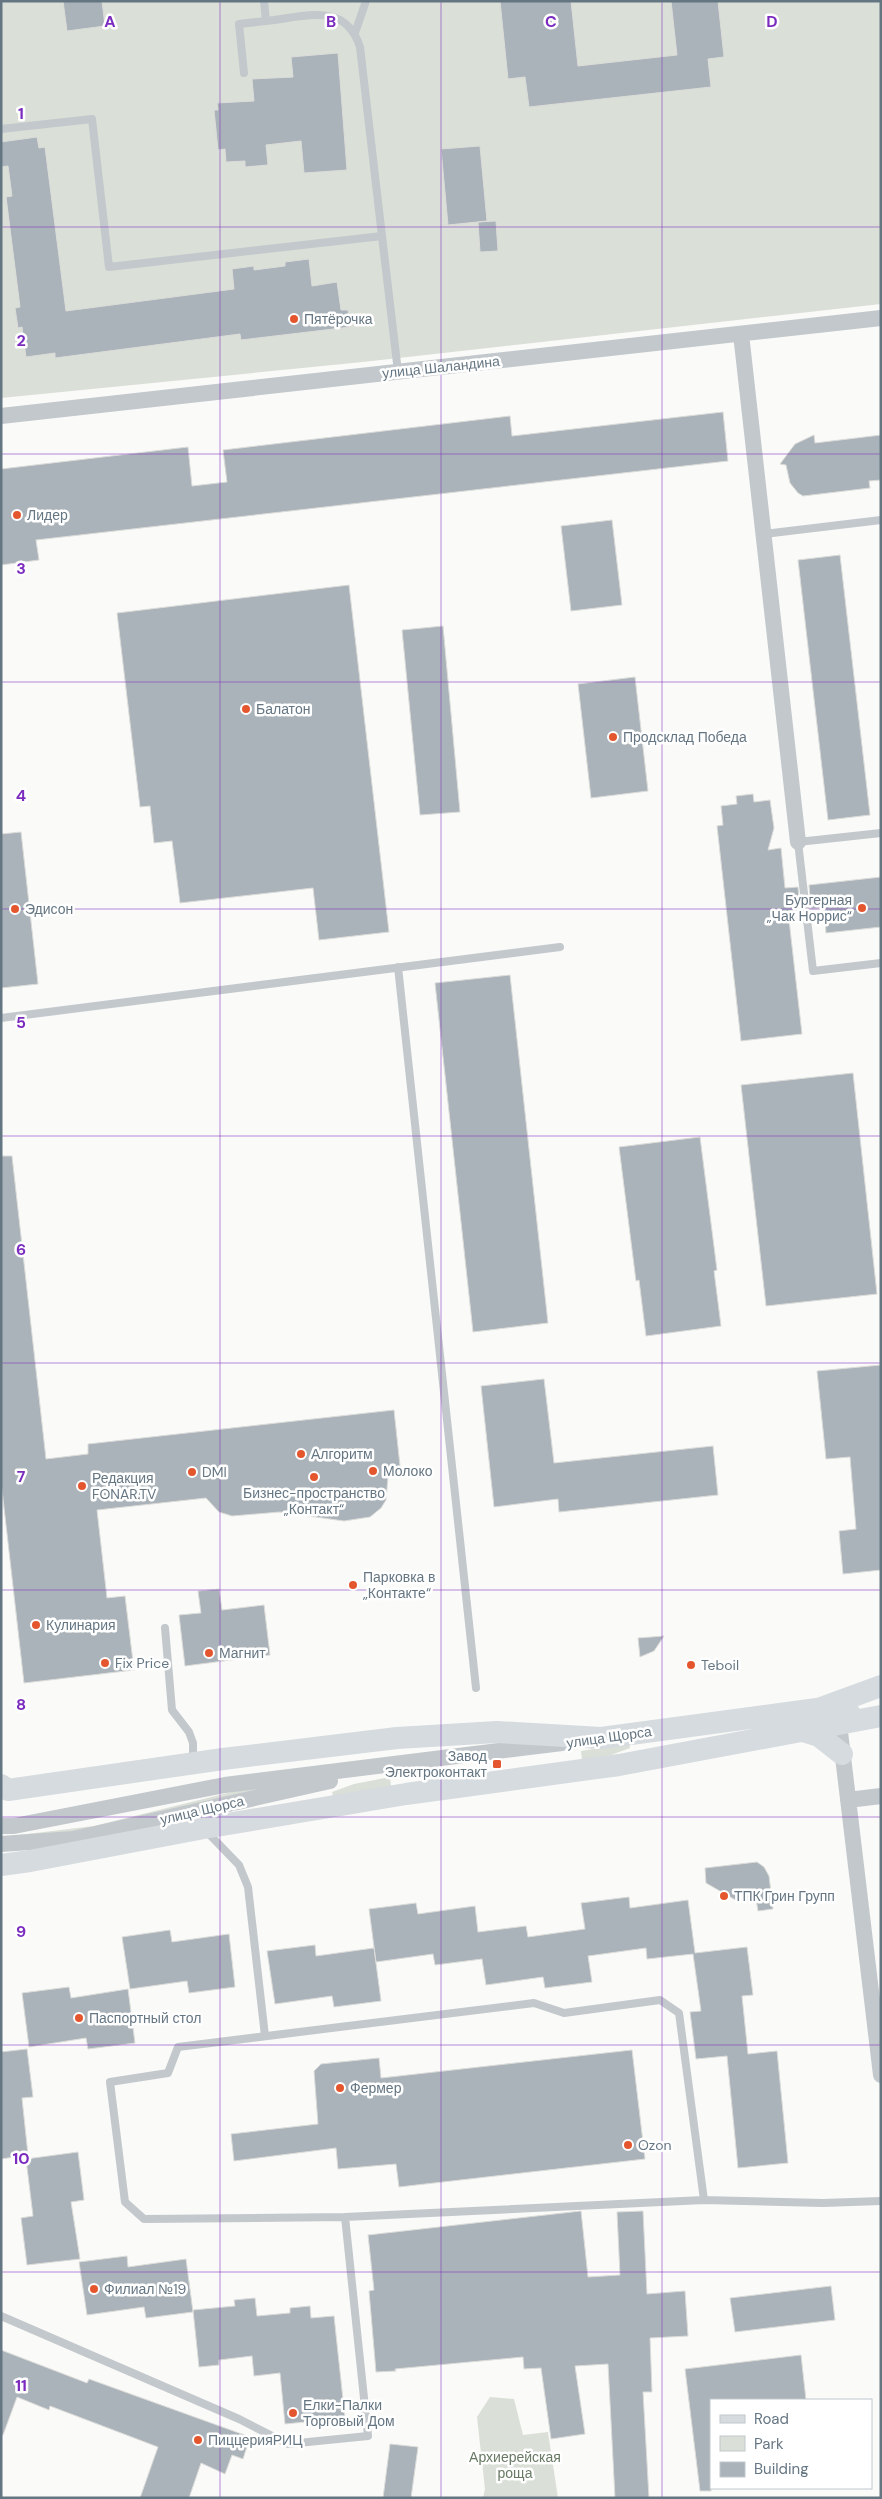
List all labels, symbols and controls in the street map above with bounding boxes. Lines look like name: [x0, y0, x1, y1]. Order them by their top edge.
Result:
text: A: [104, 11, 116, 32]
text: B: [326, 11, 336, 32]
text: C: [545, 11, 557, 32]
text: D: [766, 11, 778, 32]
text: 1: [18, 103, 24, 124]
place label: Пятёрочка: [304, 310, 373, 328]
marker: Пятёрочка: [288, 313, 300, 325]
text: 2: [16, 330, 26, 351]
street label: улица Шаландина: [381, 352, 501, 382]
place label: Лидер: [27, 506, 68, 524]
marker: Лидер: [11, 509, 23, 521]
text: 3: [16, 558, 26, 579]
place label: Балатон: [256, 700, 310, 718]
marker: Балатон: [240, 703, 252, 715]
place label: Продсклад Победа: [623, 728, 747, 746]
marker: Продсклад Победа: [607, 731, 619, 743]
text: 4: [16, 785, 26, 806]
place label: Бургерная „Чак Норрис“: [767, 891, 852, 925]
place label: Эдисон: [25, 900, 73, 918]
marker: Бургерная „Чак Норрис“: [856, 902, 868, 914]
marker: Эдисон: [9, 903, 21, 915]
text: 5: [16, 1012, 26, 1033]
text: 6: [16, 1239, 26, 1260]
place label: Алгоритм: [311, 1445, 373, 1463]
marker: Алгоритм: [295, 1448, 307, 1460]
place label: Молоко: [383, 1462, 433, 1480]
place label: DMI: [202, 1463, 227, 1481]
marker: Молоко: [367, 1465, 379, 1477]
text: 7: [17, 1466, 26, 1487]
marker: DMI: [186, 1466, 198, 1478]
place label: Редакция FONAR.TV: [92, 1469, 157, 1503]
marker: Бизнес-пространство „Контакт“: [308, 1471, 320, 1483]
marker: Редакция FONAR.TV: [76, 1480, 88, 1492]
place label: Бизнес-пространство „Контакт“: [243, 1484, 385, 1518]
place label: Парковка в „Контакте“: [363, 1568, 436, 1602]
marker: Парковка в „Контакте“: [347, 1579, 359, 1591]
place label: Кулинария: [46, 1616, 116, 1634]
marker: Кулинария: [30, 1619, 42, 1631]
place label: Магнит: [219, 1644, 266, 1662]
marker: Магнит: [203, 1647, 215, 1659]
place label: Fix Price: [115, 1654, 169, 1672]
place label: Teboil: [701, 1656, 739, 1674]
marker: Fix Price: [99, 1657, 111, 1669]
marker: Teboil: [685, 1659, 697, 1671]
text: 8: [16, 1694, 26, 1715]
street label: улица Щорса: [565, 1722, 653, 1752]
place label: Завод Электроконтакт: [385, 1747, 488, 1781]
marker: Завод Электроконтакт: [491, 1758, 503, 1770]
street label: улица Щорса: [158, 1792, 246, 1828]
place label: ТПК Грин Групп: [734, 1887, 835, 1905]
marker: ТПК Грин Групп: [718, 1890, 730, 1902]
text: 9: [16, 1921, 26, 1942]
place label: Паспортный стол: [89, 2009, 201, 2027]
marker: Паспортный стол: [73, 2012, 85, 2024]
place label: Фермер: [350, 2079, 402, 2097]
marker: Фермер: [334, 2082, 346, 2094]
place label: Ozon: [638, 2136, 672, 2154]
marker: Ozon: [622, 2139, 634, 2151]
text: 10: [12, 2148, 30, 2169]
place label: Филиал №19: [104, 2280, 187, 2298]
marker: Филиал №19: [88, 2283, 100, 2295]
text: 11: [15, 2375, 27, 2396]
place label: Елки-Палки Торговый Дом: [303, 2396, 395, 2430]
legend: [710, 2399, 872, 2489]
marker: Елки-Палки Торговый Дом: [287, 2407, 299, 2419]
text: Road: [754, 2409, 789, 2429]
place label: ПиццерияРИЦ: [208, 2431, 303, 2449]
marker: ПиццерияРИЦ: [192, 2434, 204, 2446]
text: Park: [754, 2434, 784, 2454]
park label: Архиерейская роща: [469, 2448, 561, 2482]
text: Building: [754, 2459, 809, 2479]

